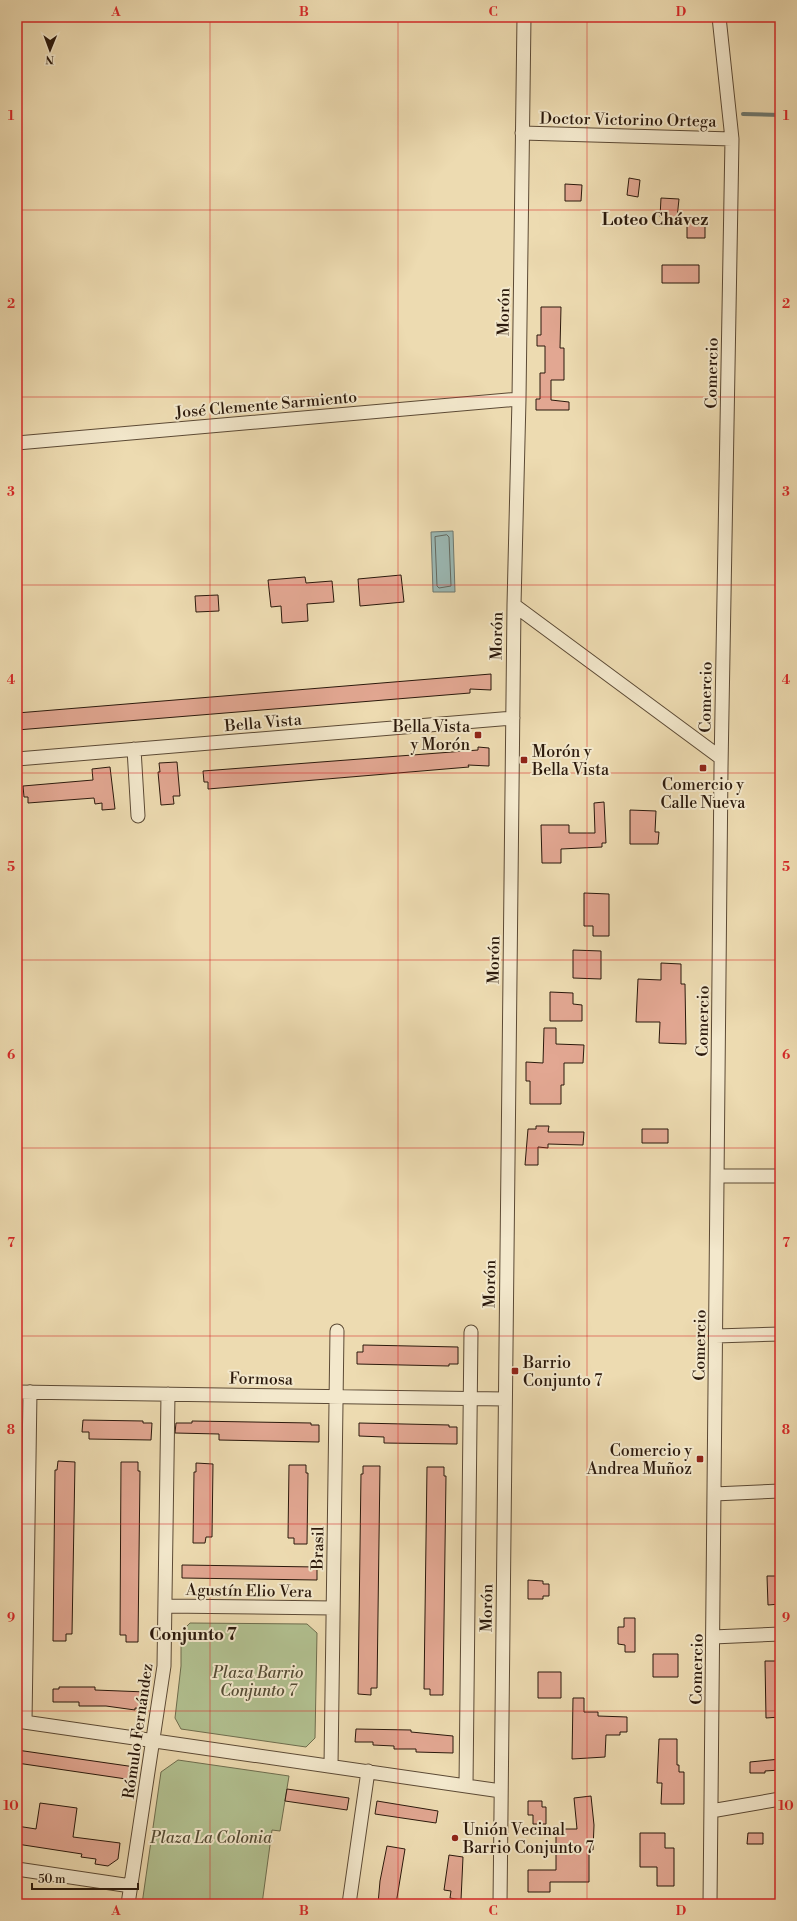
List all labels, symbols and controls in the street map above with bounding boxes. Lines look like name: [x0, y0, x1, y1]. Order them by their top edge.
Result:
text: A: [110, 4, 121, 20]
text: B: [299, 4, 309, 20]
text: C: [488, 4, 498, 20]
text: D: [676, 4, 686, 20]
north arrow: [30, 30, 70, 70]
text: N: [45, 52, 54, 66]
text: 1: [8, 108, 15, 124]
street label: Doctor Victorino Ortega: [539, 108, 717, 132]
text: 1: [783, 108, 790, 124]
district label: Loteo Chávez: [602, 209, 708, 231]
street label: Morón: [494, 287, 514, 336]
text: 2: [7, 296, 15, 312]
text: 2: [782, 296, 790, 312]
street label: Comercio: [701, 337, 723, 409]
street label: José Clemente Sarmiento: [173, 387, 358, 423]
text: 3: [7, 484, 15, 500]
text: 3: [782, 484, 790, 500]
street label: Morón: [487, 611, 507, 660]
street label: Comercio: [695, 661, 717, 733]
text: 4: [7, 672, 16, 688]
text: 4: [782, 672, 791, 688]
street label: Bella Vista: [223, 710, 303, 736]
place label: Bella Vista y Morón: [392, 717, 471, 755]
marker: Bella Vista y Morón: [473, 730, 483, 740]
place label: Morón y Bella Vista: [531, 742, 610, 780]
marker: Morón y Bella Vista: [519, 755, 529, 765]
marker: Comercio y Calle Nueva: [698, 763, 708, 773]
place label: Comercio y Calle Nueva: [661, 775, 746, 813]
text: 5: [7, 859, 15, 875]
text: 5: [782, 859, 790, 875]
street label: Morón: [484, 935, 504, 984]
street label: Comercio: [692, 985, 714, 1057]
text: 6: [7, 1047, 15, 1063]
text: 6: [782, 1047, 790, 1063]
text: 7: [7, 1235, 15, 1251]
text: 7: [782, 1235, 790, 1251]
street label: Morón: [480, 1259, 500, 1308]
street label: Comercio: [689, 1309, 711, 1381]
place label: Barrio Conjunto 7: [522, 1353, 602, 1391]
marker: Barrio Conjunto 7: [510, 1366, 520, 1376]
street label: Formosa: [229, 1368, 294, 1390]
text: 8: [7, 1422, 15, 1438]
text: 8: [782, 1422, 790, 1438]
place label: Comercio y Andrea Muñoz: [586, 1441, 692, 1479]
marker: Comercio y Andrea Muñoz: [695, 1454, 705, 1464]
street label: Brasil: [308, 1526, 328, 1571]
street label: Agustín Elio Vera: [185, 1580, 313, 1602]
street label: Morón: [477, 1583, 497, 1632]
text: 9: [7, 1610, 15, 1626]
text: 9: [782, 1610, 790, 1626]
district label: Conjunto 7: [149, 1624, 237, 1646]
street label: Comercio: [686, 1633, 708, 1705]
street label: Rómulo Fernández: [119, 1662, 157, 1800]
park label: Plaza Barrio Conjunto 7: [212, 1663, 303, 1701]
text: 10: [3, 1798, 19, 1814]
text: 10: [778, 1798, 794, 1814]
place label: Unión Vecinal Barrio Conjunto 7: [462, 1820, 594, 1858]
park label: Plaza La Colonia: [149, 1828, 272, 1848]
marker: Unión Vecinal Barrio Conjunto 7: [450, 1833, 460, 1843]
scale bar: [32, 1865, 138, 1891]
text: 50 m: [38, 1872, 66, 1887]
text: A: [110, 1903, 121, 1919]
text: B: [299, 1903, 309, 1919]
text: C: [488, 1903, 498, 1919]
text: D: [676, 1903, 686, 1919]

